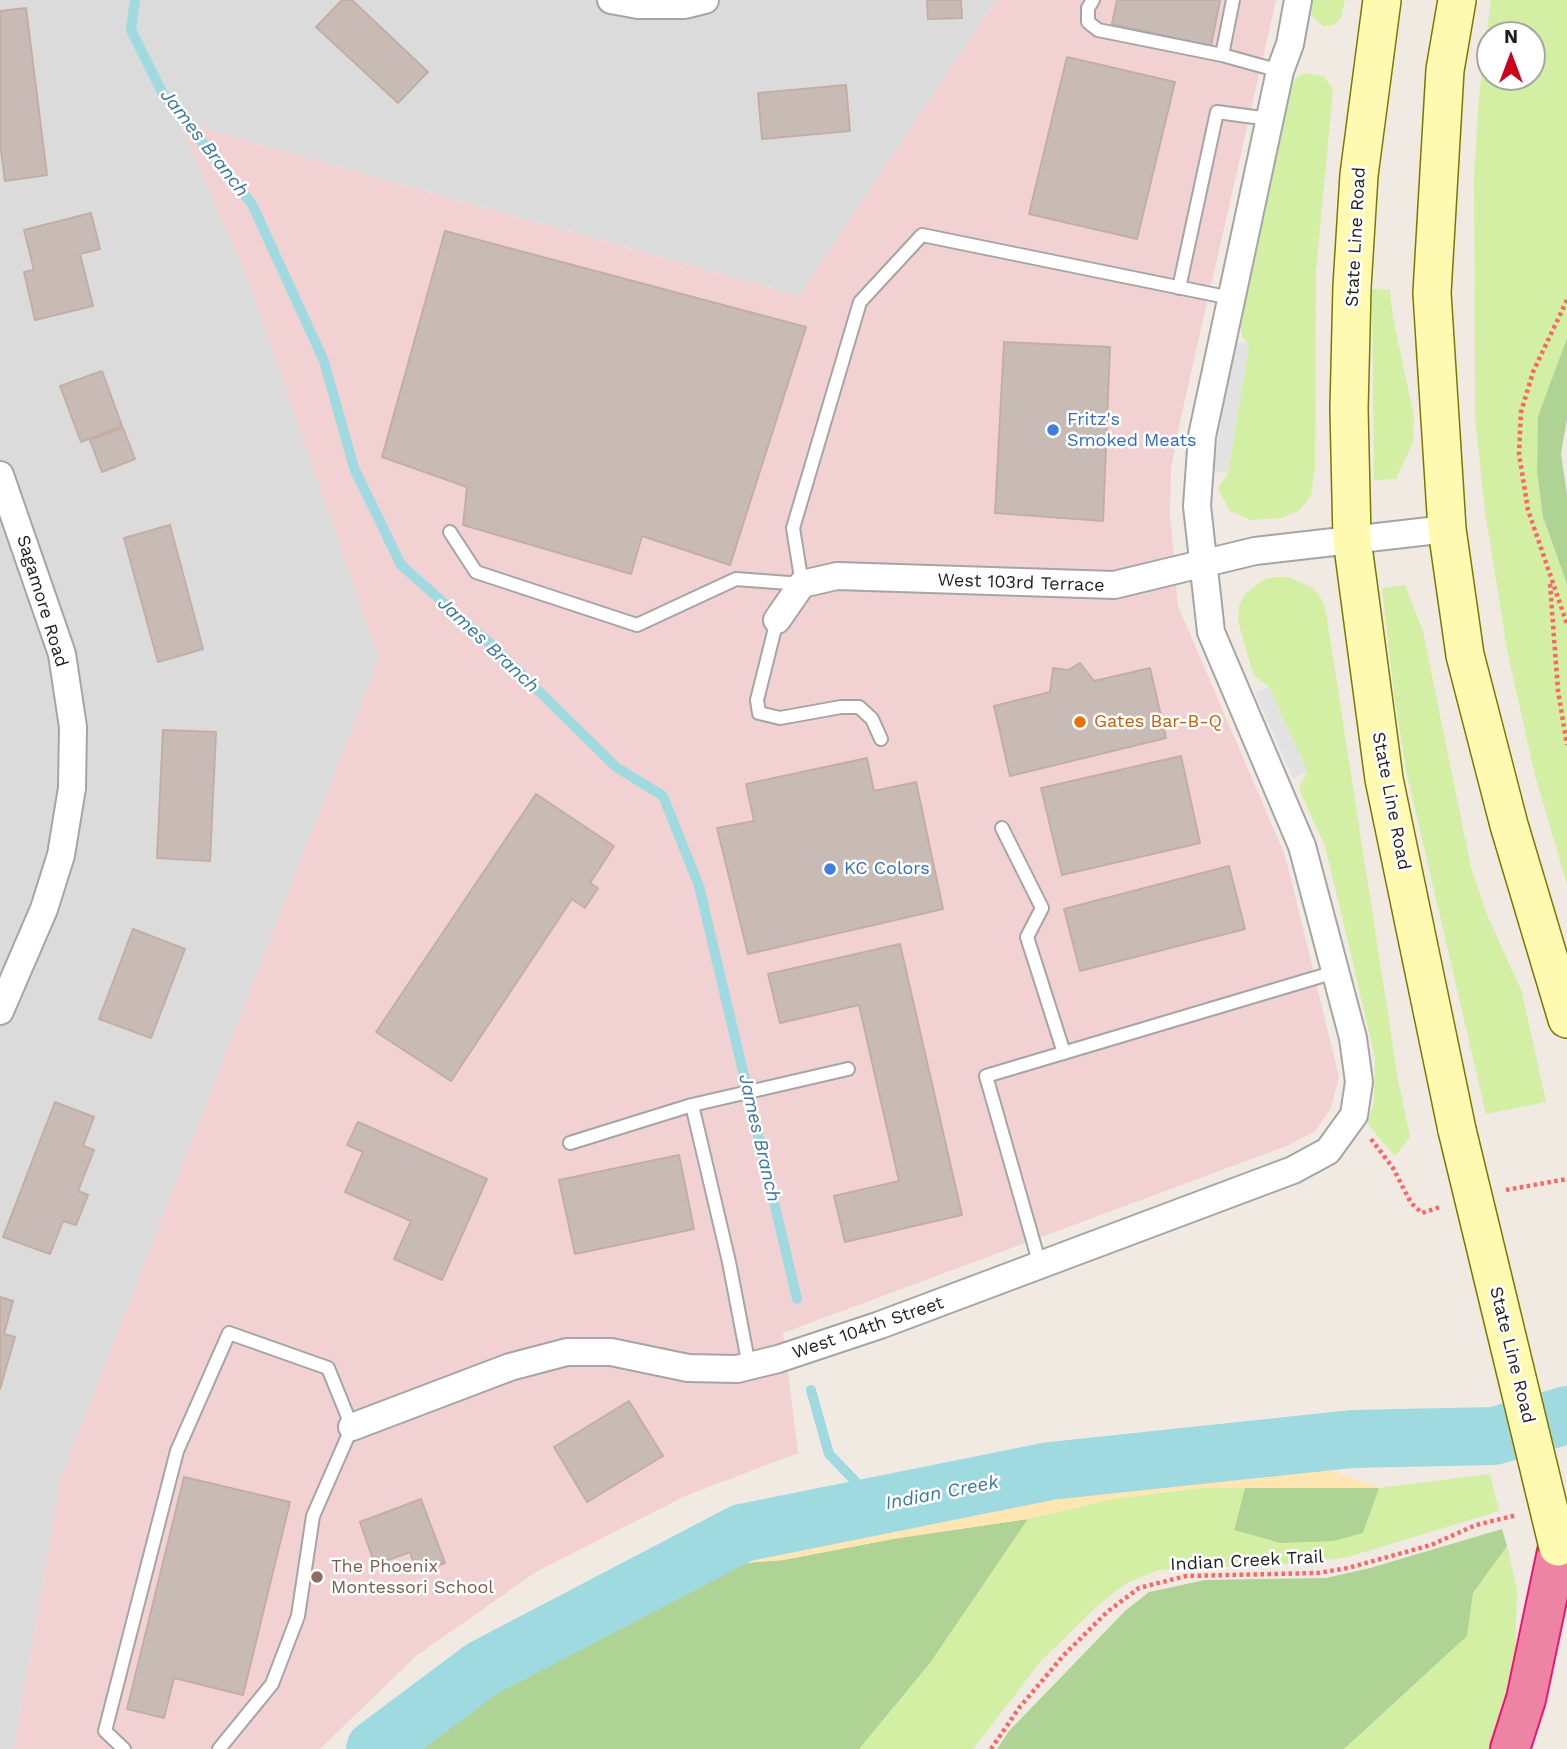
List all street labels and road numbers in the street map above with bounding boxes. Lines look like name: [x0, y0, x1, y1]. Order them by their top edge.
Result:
street label: State Line Road: [1342, 166, 1370, 308]
street label: Sagamore Road: [12, 532, 72, 670]
street label: West 103rd Terrace: [937, 569, 1105, 597]
street label: State Line Road: [1367, 730, 1415, 872]
street label: State Line Road: [1485, 1284, 1539, 1426]
street label: West 104th Street: [790, 1292, 946, 1364]
street label: Indian Creek Trail: [1170, 1546, 1324, 1576]

